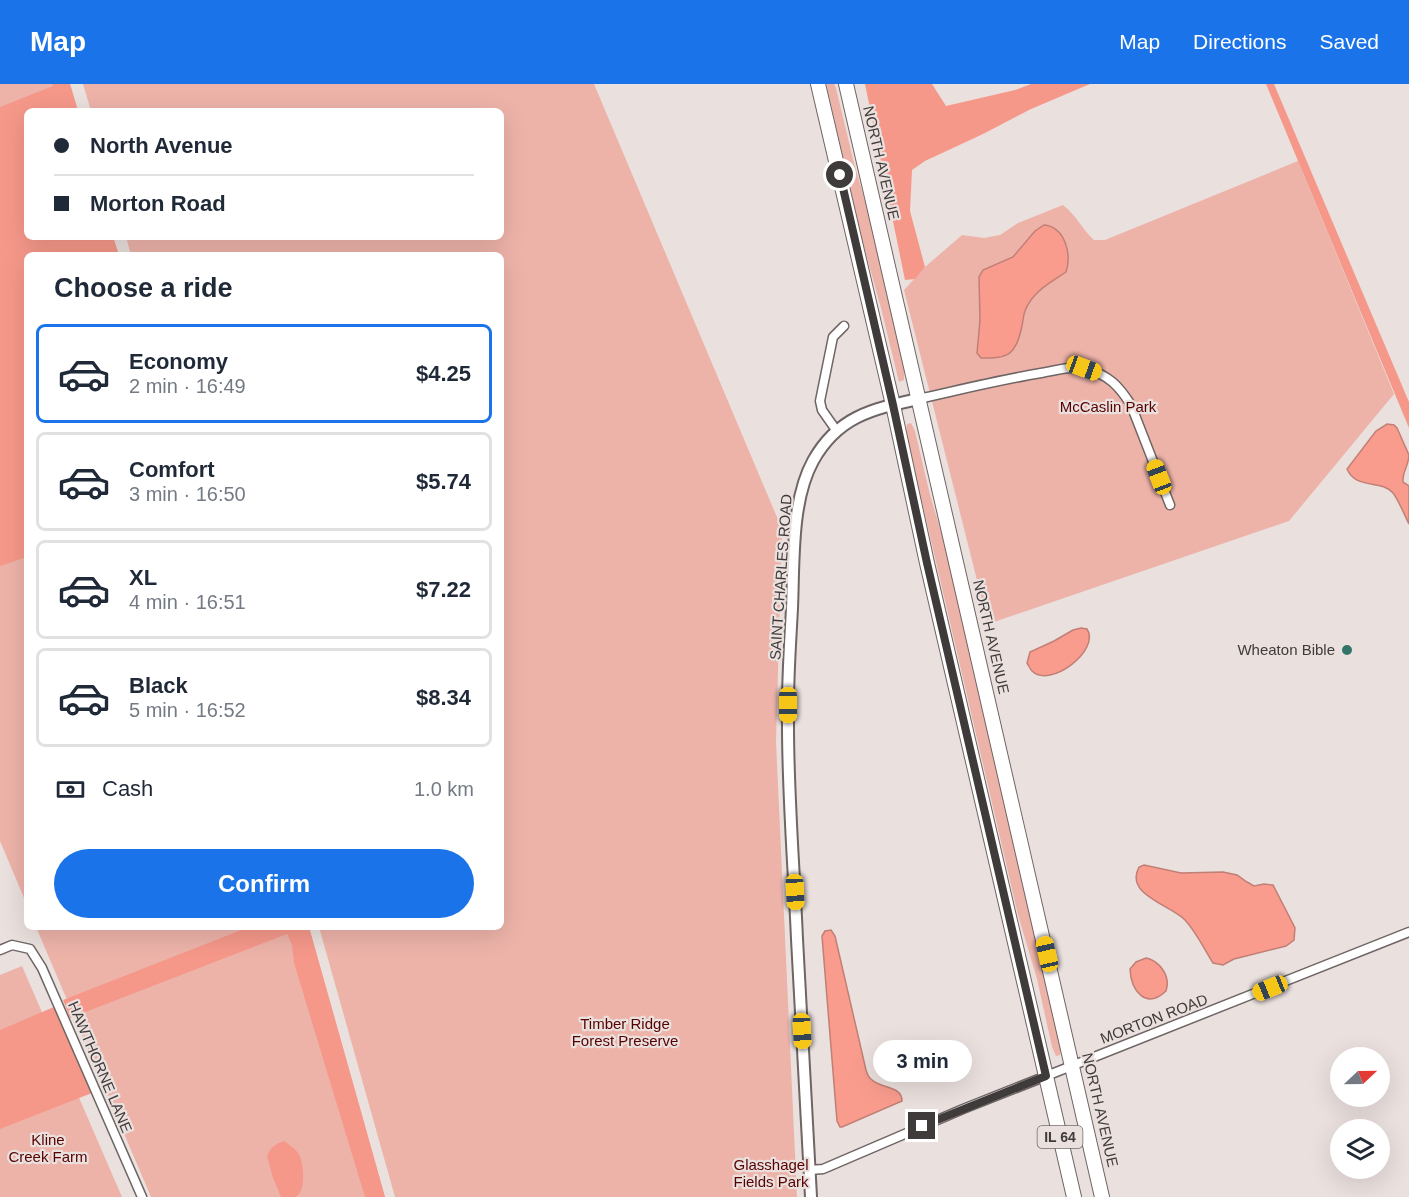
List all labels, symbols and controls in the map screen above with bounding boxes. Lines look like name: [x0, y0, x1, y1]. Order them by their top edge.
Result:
text: Map: [30, 26, 86, 57]
text: Map: [1119, 30, 1160, 53]
text: Directions: [1193, 30, 1286, 53]
text: Saved: [1319, 30, 1379, 53]
street label: NORTH AVENUE: [860, 104, 903, 222]
text: North Avenue: [90, 133, 233, 158]
route start: [826, 161, 853, 188]
text: Morton Road: [90, 191, 226, 216]
text: Choose a ride: [54, 273, 233, 303]
icon: car: [57, 347, 111, 401]
text: Economy: [129, 349, 228, 374]
car: [1064, 353, 1104, 383]
text: $4.25: [416, 361, 471, 386]
text: 2 min · 16:49: [129, 375, 246, 397]
park label: McCaslin Park: [1060, 398, 1157, 415]
icon: car: [57, 455, 111, 509]
text: Comfort: [129, 457, 215, 482]
car: [1144, 457, 1174, 497]
text: $5.74: [416, 469, 471, 494]
text: 3 min · 16:50: [129, 483, 246, 505]
street label: SAINT CHARLES ROAD: [766, 493, 795, 661]
icon: car: [57, 563, 111, 617]
text: XL: [129, 565, 157, 590]
text: $7.22: [416, 577, 471, 602]
street label: NORTH AVENUE: [970, 578, 1013, 696]
text: 4 min · 16:51: [129, 591, 246, 613]
place label: Wheaton Bible: [1237, 641, 1335, 658]
marker: Wheaton Bible: [1340, 643, 1354, 657]
icon: car: [57, 671, 111, 725]
text: Black: [129, 673, 188, 698]
text: $8.34: [416, 685, 471, 710]
car: [779, 687, 797, 723]
text: 5 min · 16:52: [129, 699, 246, 721]
icon: cash: [54, 773, 87, 806]
text: Cash: [102, 776, 153, 801]
text: 1.0 km: [414, 778, 474, 800]
button: Confirm: [54, 849, 474, 918]
car: [785, 874, 805, 910]
car: [1034, 934, 1060, 974]
car: [1250, 973, 1290, 1003]
street label: MORTON ROAD: [1098, 990, 1210, 1047]
street label: HAWTHORNE LANE: [65, 999, 136, 1135]
car: [792, 1013, 812, 1049]
park label: Timber Ridge Forest Preserve: [572, 1015, 678, 1049]
callout: 3 min: [872, 1039, 972, 1081]
north arrow: [1330, 1047, 1390, 1107]
map controls: [1330, 1047, 1390, 1179]
text: 3 min: [896, 1050, 949, 1072]
street label: NORTH AVENUE: [1079, 1051, 1122, 1169]
route end: [908, 1112, 935, 1139]
button: layers: [1330, 1119, 1390, 1179]
road number: IL 64: [1038, 1126, 1082, 1148]
park label: Kline Creek Farm: [8, 1131, 88, 1165]
park label: Glasshagel Fields Park: [733, 1156, 809, 1190]

